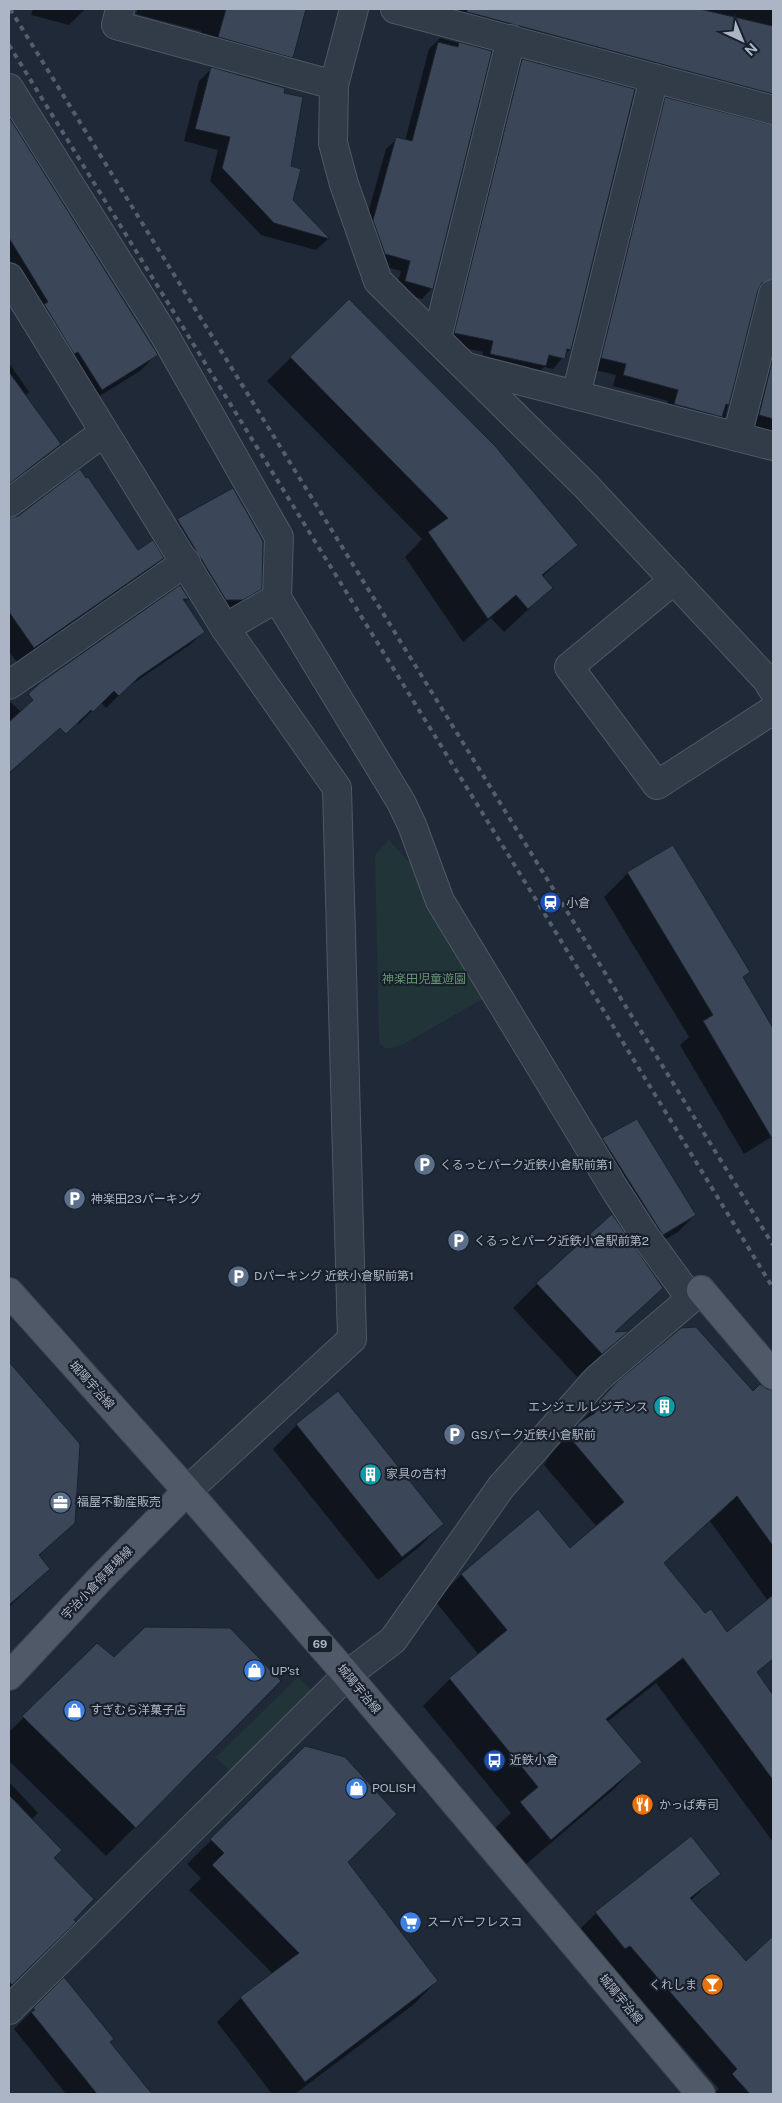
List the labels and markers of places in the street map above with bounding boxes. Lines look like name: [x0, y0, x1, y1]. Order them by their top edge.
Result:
station icon: 小倉: [538, 891, 562, 915]
place label: 小倉: [566, 896, 590, 910]
parking icon: くるっとパーク近鉄小倉駅前第1: [412, 1153, 436, 1177]
place label: くるっとパーク近鉄小倉駅前第1: [440, 1158, 613, 1172]
parking icon: 神楽田23パーキング: [63, 1187, 87, 1211]
place label: 神楽田23パーキング: [91, 1192, 201, 1206]
parking icon: くるっとパーク近鉄小倉駅前第2: [446, 1229, 470, 1253]
place label: くるっとパーク近鉄小倉駅前第2: [474, 1234, 649, 1248]
parking icon: Dパーキング 近鉄小倉駅前第1: [226, 1264, 250, 1288]
place label: Dパーキング 近鉄小倉駅前第1: [254, 1269, 414, 1283]
building icon: エンジェルレジデンス: [652, 1395, 676, 1419]
place label: エンジェルレジデンス: [528, 1400, 648, 1414]
parking icon: GSパーク近鉄小倉駅前: [443, 1423, 467, 1447]
place label: GSパーク近鉄小倉駅前: [471, 1428, 596, 1442]
building icon: 家具の吉村: [358, 1462, 382, 1486]
place label: 家具の吉村: [386, 1467, 447, 1481]
office icon: 福屋不動産販売: [49, 1490, 73, 1514]
place label: 福屋不動産販売: [77, 1495, 161, 1509]
shop icon: UP'st: [243, 1659, 267, 1683]
place label: UP'st: [271, 1664, 300, 1678]
shop icon: すぎむら洋菓子店: [62, 1698, 86, 1722]
place label: すぎむら洋菓子店: [90, 1703, 186, 1717]
bus stop icon: 近鉄小倉: [482, 1748, 506, 1772]
place label: 近鉄小倉: [510, 1753, 558, 1767]
shop icon: POLISH: [344, 1776, 368, 1800]
place label: POLISH: [372, 1781, 416, 1795]
restaurant icon: かっぱ寿司: [631, 1793, 655, 1817]
place label: かっぱ寿司: [659, 1798, 719, 1812]
supermarket icon: スーパーフレスコ: [399, 1910, 423, 1934]
place label: スーパーフレスコ: [427, 1915, 522, 1929]
bar icon: くれしま: [701, 1973, 725, 1997]
place label: くれしま: [649, 1978, 697, 1992]

